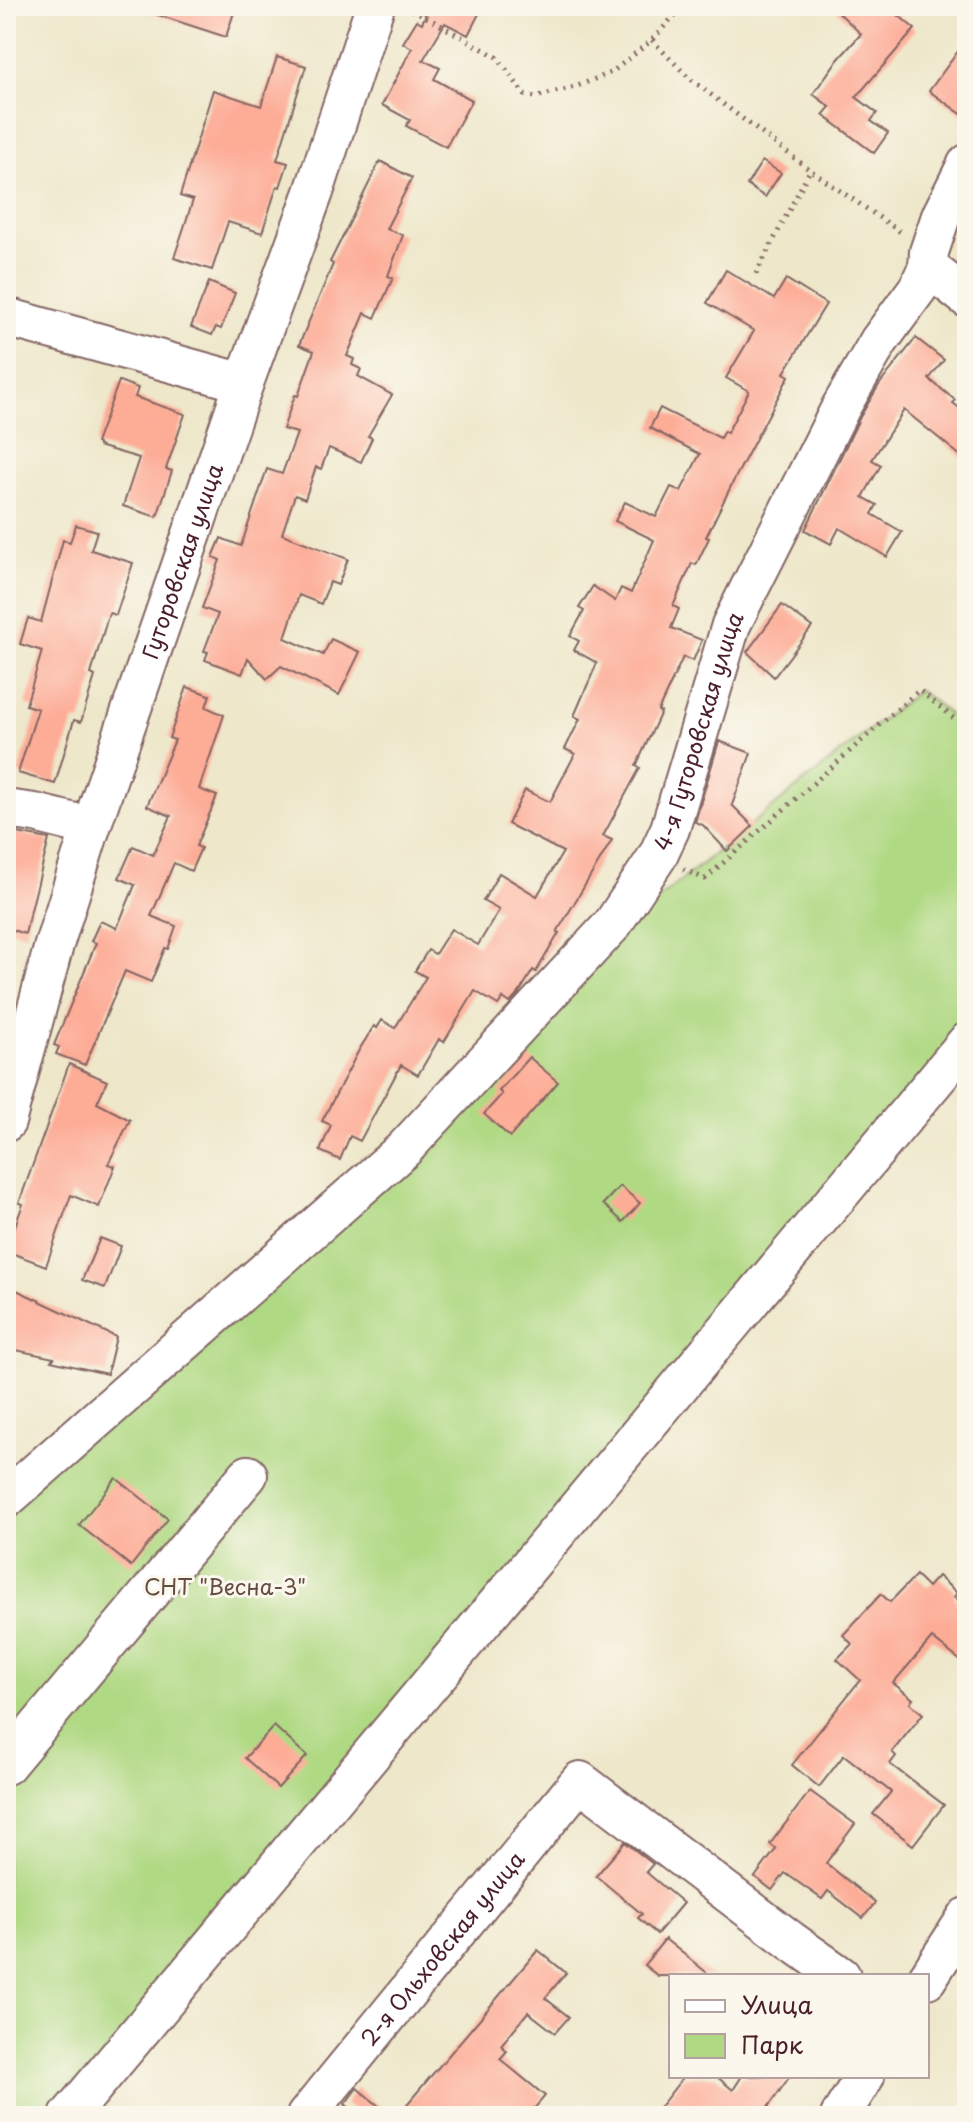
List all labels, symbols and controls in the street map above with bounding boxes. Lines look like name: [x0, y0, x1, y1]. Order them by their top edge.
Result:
street label: Гуторовская улица: [132, 459, 230, 663]
street label: 4-я Гуторовская улица: [644, 605, 750, 856]
park label: СНТ "Весна-3": [144, 1569, 306, 1602]
street label: 2-я Ольховская улица: [352, 1843, 532, 2053]
legend: [669, 1974, 929, 2078]
text: Улица: [741, 1986, 813, 2022]
text: Парк: [741, 2026, 804, 2062]

